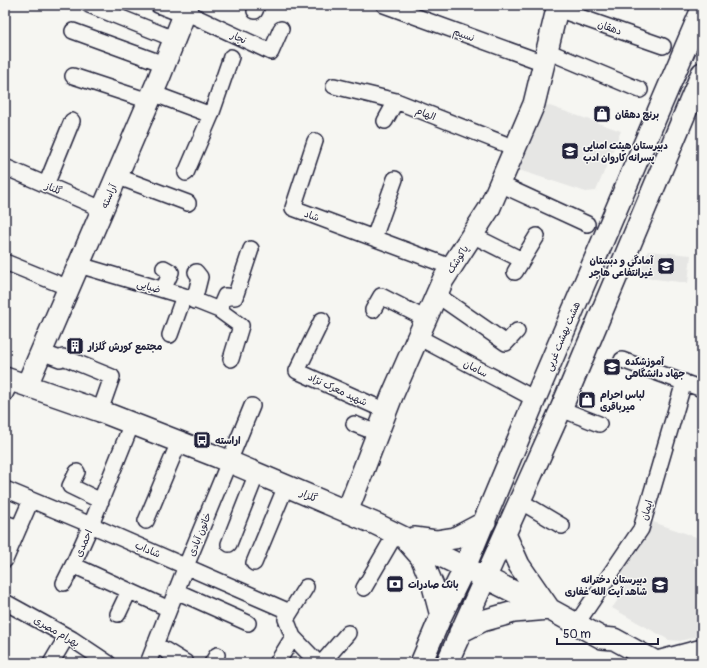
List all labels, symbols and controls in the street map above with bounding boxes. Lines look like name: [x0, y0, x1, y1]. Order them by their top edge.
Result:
street label: دهقان: [596, 18, 623, 38]
street label: نسیم: [451, 26, 476, 45]
street label: نجار: [228, 29, 248, 47]
shop icon: برنج دهقان: [592, 104, 612, 124]
street label: الهام: [413, 105, 437, 125]
place label: برنج دهقان: [615, 109, 659, 121]
place label: دبیرستان هیئت امنایی پسرانه کاروان ادب: [583, 140, 668, 165]
school or university icon: دبیرستان هیئت امنایی پسرانه کاروان ادب: [560, 141, 580, 161]
street label: گلناز: [43, 180, 64, 198]
street label: آراسته: [98, 182, 120, 210]
street label: شاد: [302, 208, 321, 224]
street label: پاکوشک: [444, 243, 471, 276]
place label: آمادگی و دبستان غیرانتفاعی هاجر: [589, 254, 654, 279]
school or university icon: آمادگی و دبستان غیرانتفاعی هاجر: [656, 256, 676, 276]
street label: ضیایی: [135, 278, 162, 297]
street label: هشت بهشت غربی: [543, 300, 584, 373]
building icon: مجتمع کورش گلزار: [65, 336, 85, 356]
place label: مجتمع کورش گلزار: [87, 340, 162, 354]
place label: آموزشکده جهاد دانشگاهی: [625, 356, 685, 380]
school or university icon: آموزشکده جهاد دانشگاهی: [602, 357, 622, 377]
street label: سامان: [461, 358, 490, 380]
street label: شهید معرک نژاد: [306, 371, 369, 409]
place label: لباس احرام میرباقری: [600, 389, 645, 413]
shop icon: لباس احرام میرباقری: [577, 390, 597, 410]
bus stop icon: اراسته: [192, 430, 212, 450]
place label: اراسته: [215, 435, 241, 447]
street label: گلزار: [297, 487, 319, 505]
street label: ایمان: [638, 499, 656, 522]
street label: خاتون آبادی: [186, 511, 214, 558]
street label: احمدی: [73, 528, 95, 559]
street label: شاداب: [133, 539, 162, 561]
bank icon: بانک صادرات: [385, 574, 405, 594]
place label: دبیرستان دخترانه شاهد آیت الله غفاری: [565, 574, 647, 598]
school or university icon: دبیرستان دخترانه شاهد آیت الله غفاری: [650, 575, 670, 595]
place label: بانک صادرات: [408, 579, 459, 591]
street label: بهرام مصری: [31, 614, 82, 651]
scale bar: [557, 620, 658, 646]
text: 50 m: [563, 627, 591, 642]

